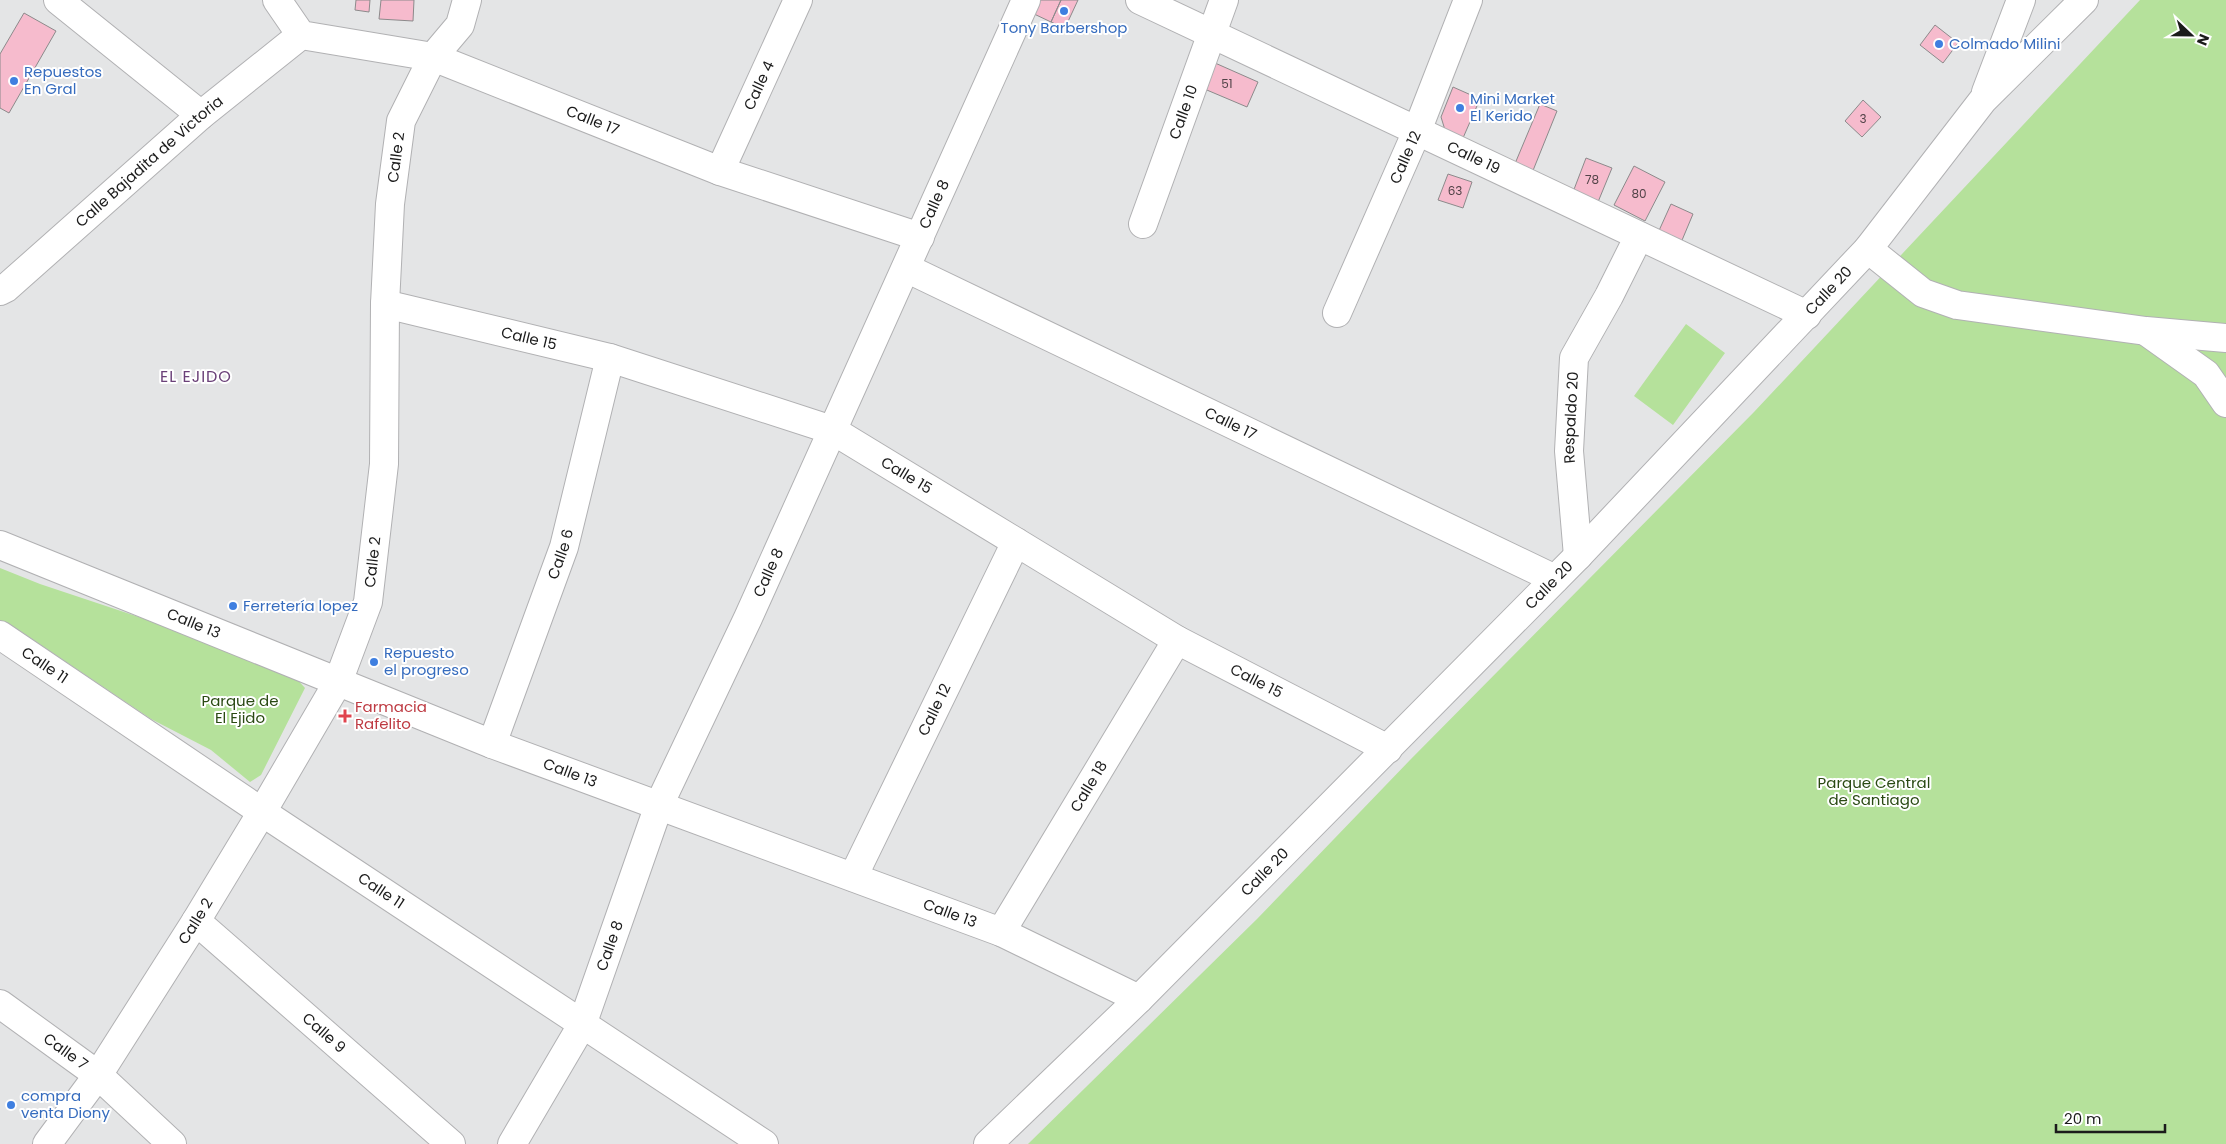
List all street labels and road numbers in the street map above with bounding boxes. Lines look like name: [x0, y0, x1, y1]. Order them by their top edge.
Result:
street label: Calle 4: [738, 57, 779, 113]
street label: Calle 10: [1163, 82, 1203, 142]
street label: Calle Bajadita de Victoria: [71, 90, 227, 232]
street label: Calle 17: [563, 100, 622, 140]
street label: Calle 12: [1384, 127, 1426, 187]
street label: Calle 2: [382, 130, 409, 184]
street label: Calle 19: [1444, 136, 1504, 179]
street label: Calle 8: [913, 176, 954, 232]
street label: Calle 20: [1800, 261, 1857, 320]
street label: Calle 15: [499, 321, 559, 355]
street label: Respaldo 20: [1558, 371, 1583, 464]
street label: Calle 17: [1201, 402, 1260, 445]
street label: Calle 15: [877, 451, 936, 499]
street label: Calle 6: [542, 527, 578, 582]
street label: Calle 2: [359, 535, 386, 589]
street label: Calle 8: [748, 544, 788, 600]
street label: Calle 20: [1520, 556, 1578, 614]
street label: Calle 13: [164, 603, 224, 643]
street label: Calle 11: [18, 642, 72, 688]
street label: Calle 15: [1227, 658, 1287, 703]
street label: Calle 12: [912, 680, 956, 739]
street label: Calle 13: [540, 753, 600, 792]
street label: Calle 18: [1065, 756, 1112, 816]
street label: Calle 20: [1236, 843, 1293, 901]
street label: Calle 11: [354, 867, 409, 913]
street label: Calle 13: [920, 893, 980, 932]
street label: Calle 2: [173, 894, 218, 948]
street label: Calle 8: [591, 918, 628, 974]
street label: Calle 9: [298, 1008, 351, 1058]
street label: Calle 7: [39, 1028, 93, 1074]

